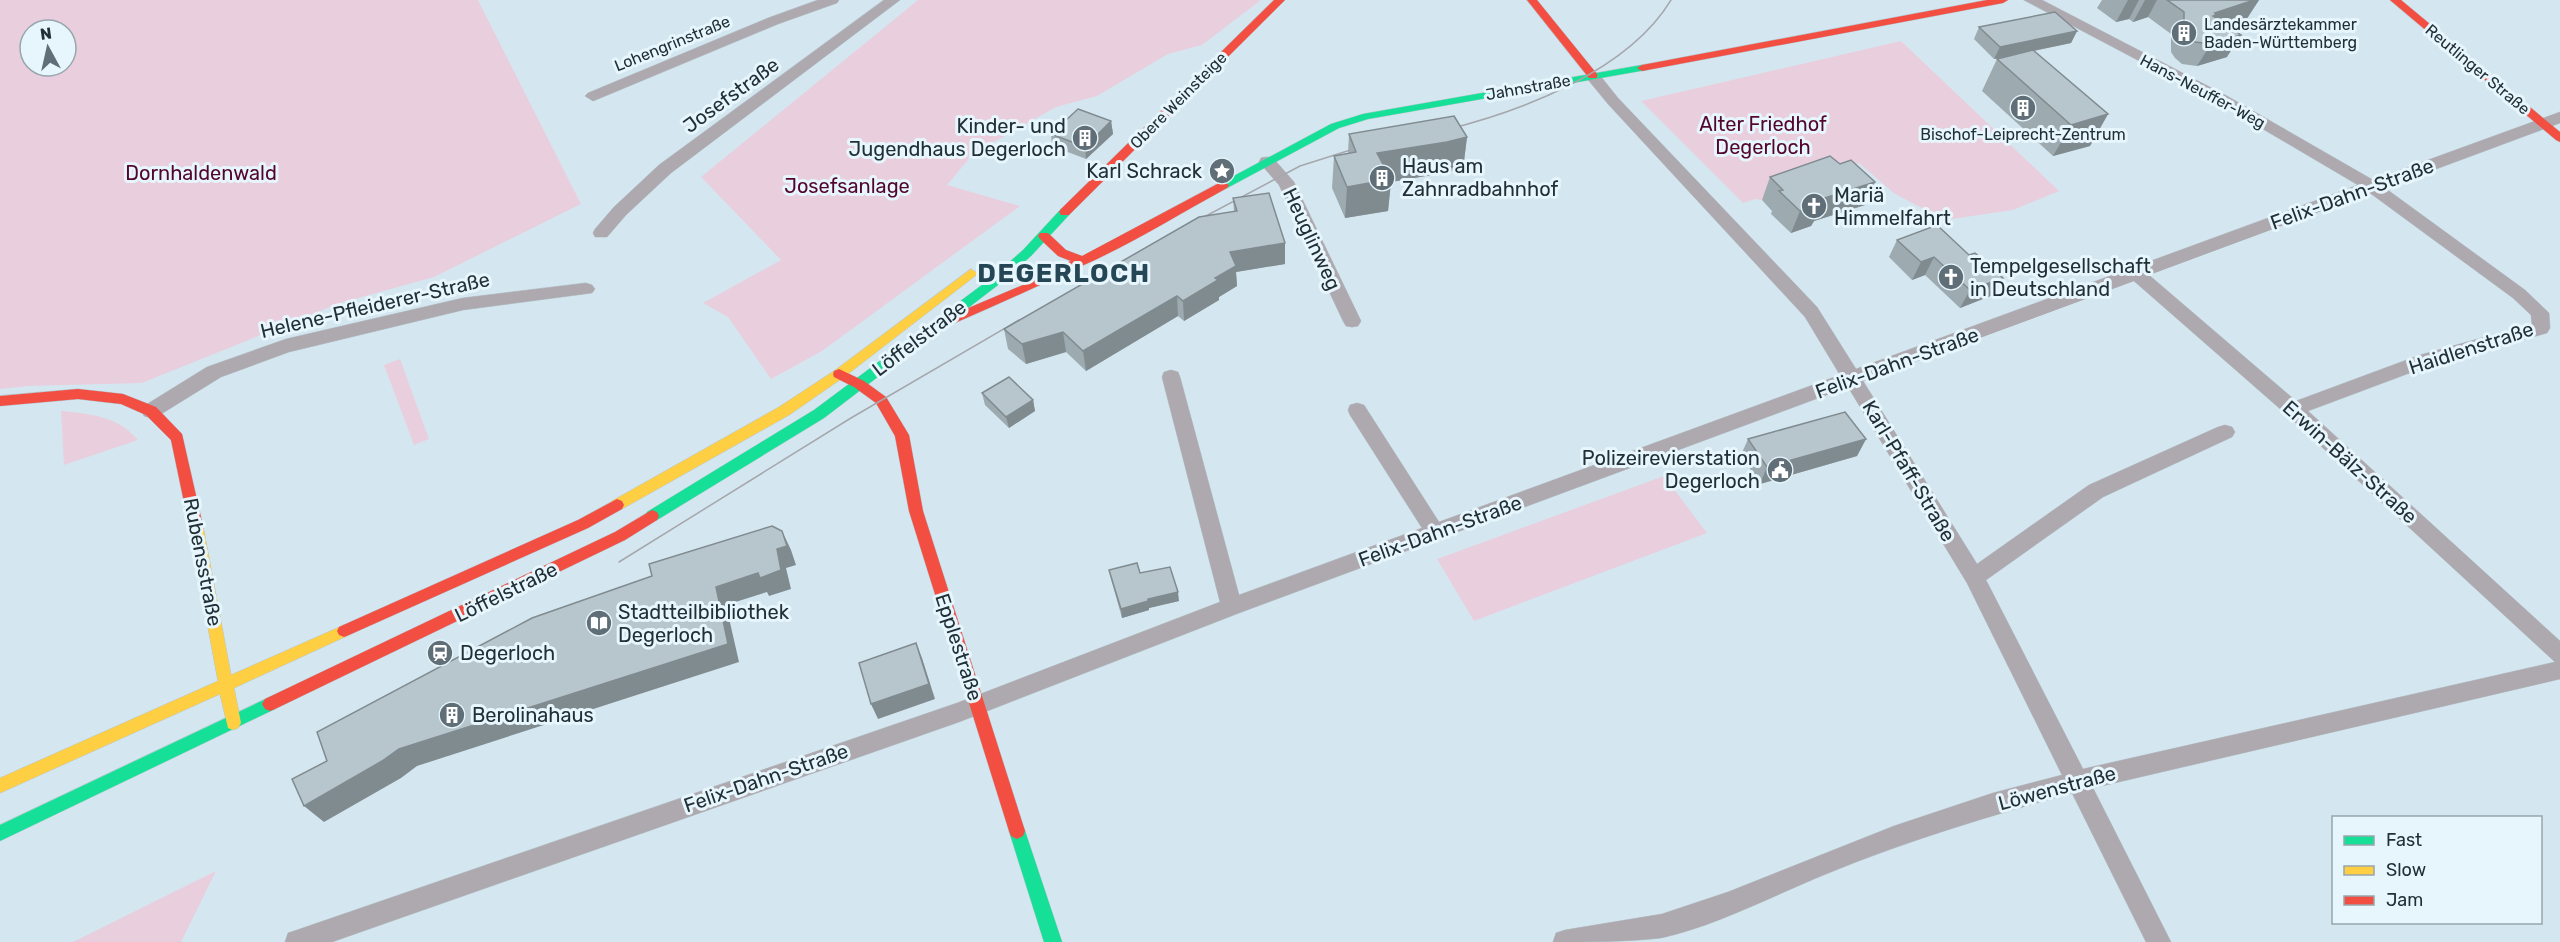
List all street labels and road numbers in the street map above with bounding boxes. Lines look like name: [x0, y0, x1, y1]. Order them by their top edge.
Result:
street label: Lohengrinstraße: [612, 12, 733, 75]
street label: Reutlinger Straße: [2422, 20, 2534, 119]
street label: Obere Weinsteige: [1126, 48, 1231, 153]
street label: Hans-Neuffer-Weg: [2137, 50, 2269, 132]
street label: Josefstraße: [678, 52, 784, 138]
street label: Jahnstraße: [1484, 71, 1572, 104]
street label: Felix-Dahn-Straße: [2267, 153, 2437, 235]
street label: Heuglinweg: [1278, 184, 1346, 294]
street label: Helene-Pfleiderer-Straße: [258, 267, 492, 343]
street label: Löffelstraße: [867, 295, 971, 381]
street label: Haidlenstraße: [2406, 317, 2536, 379]
street label: Felix-Dahn-Straße: [1812, 322, 1982, 404]
street label: Erwin-Bälz-Straße: [2278, 395, 2422, 529]
street label: Karl-Pfaff-Straße: [1857, 396, 1961, 546]
street label: Felix-Dahn-Straße: [1355, 490, 1525, 572]
street label: Rubensstraße: [179, 496, 227, 628]
street label: Löffelstraße: [451, 557, 561, 627]
street label: Epplestraße: [930, 590, 988, 704]
street label: Felix-Dahn-Straße: [681, 739, 851, 817]
street label: Löwenstraße: [1996, 761, 2118, 815]

